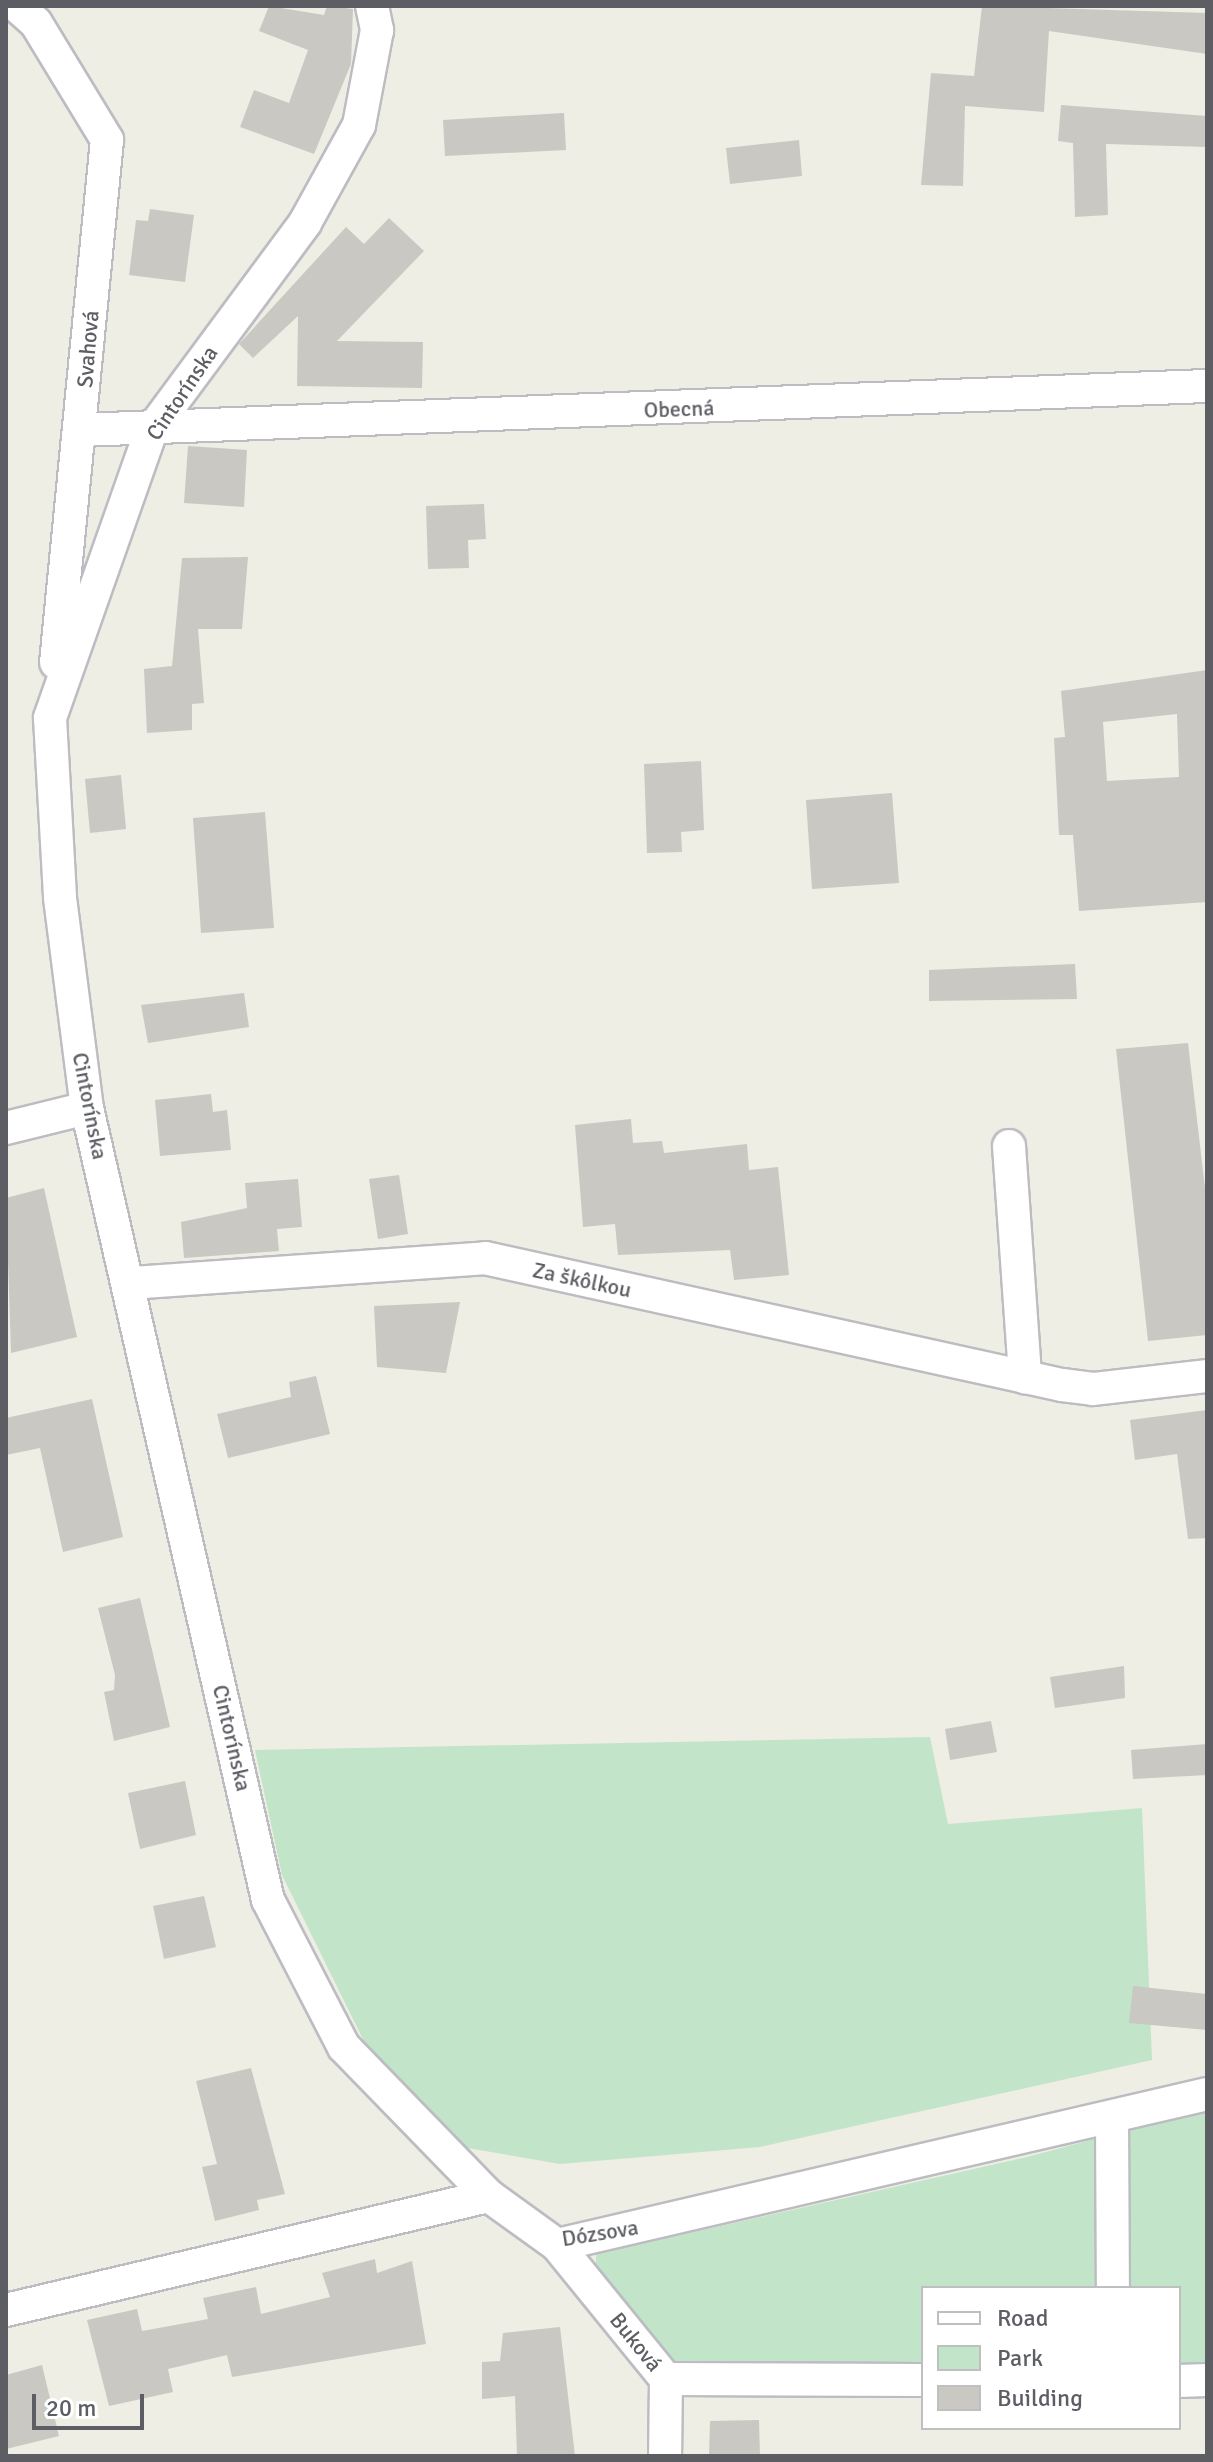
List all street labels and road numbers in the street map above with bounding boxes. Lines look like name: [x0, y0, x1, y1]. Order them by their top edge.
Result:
street label: Svahová: [71, 309, 105, 389]
street label: Cintorínska: [141, 341, 223, 445]
street label: Obecná: [643, 395, 715, 423]
street label: Cintorínska: [67, 1050, 113, 1162]
street label: Za škôlkou: [530, 1257, 634, 1303]
street label: Cintorínska: [207, 1682, 257, 1794]
street label: Dózsova: [560, 2214, 640, 2252]
street label: Buková: [604, 2307, 668, 2377]

